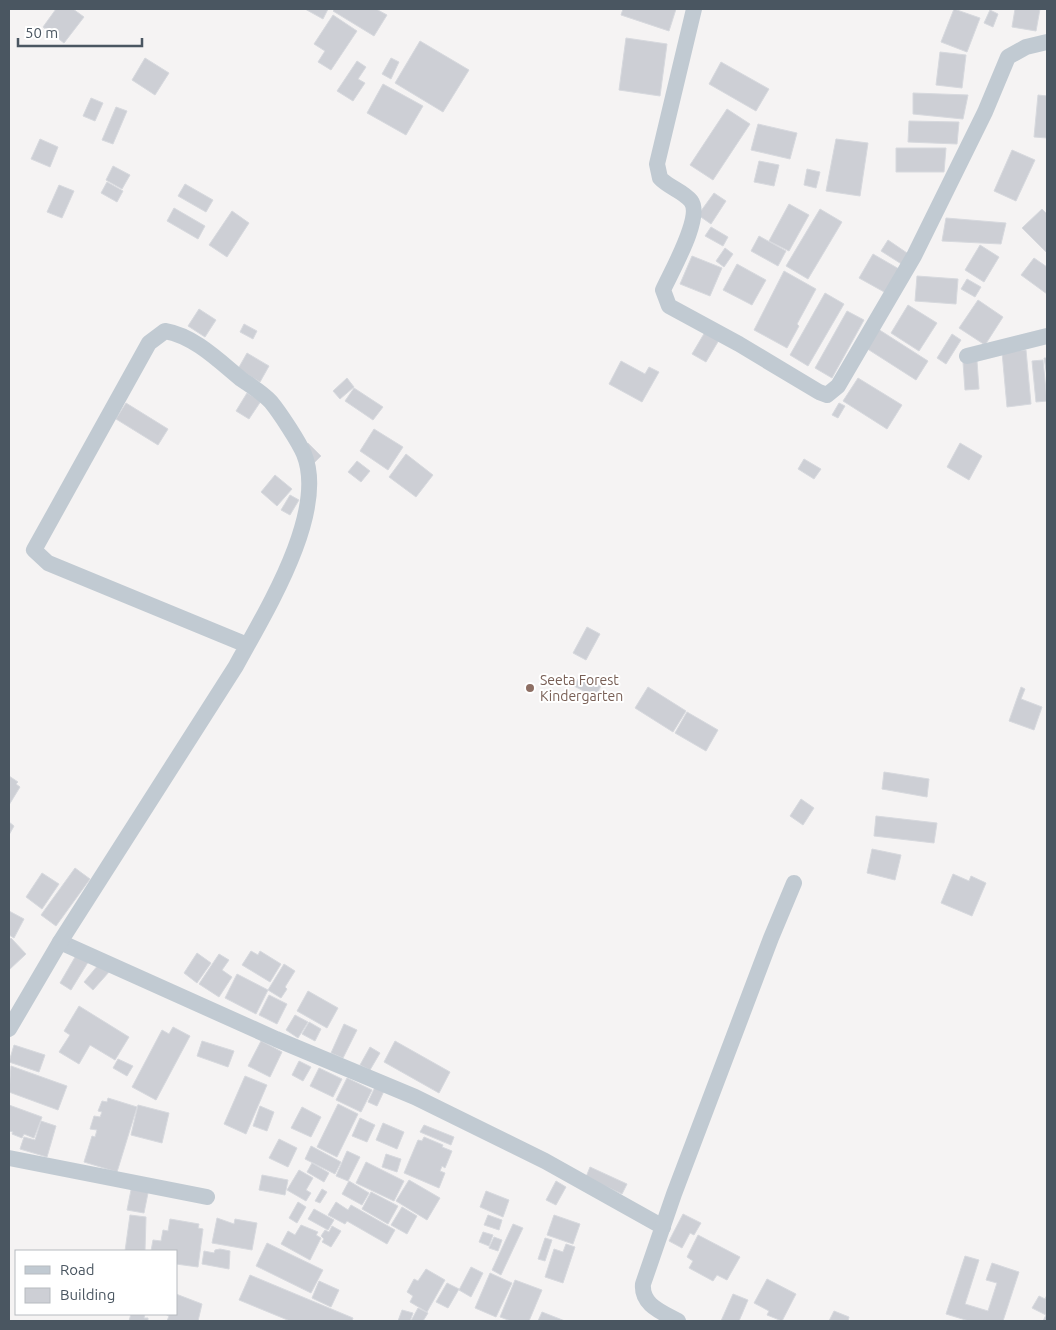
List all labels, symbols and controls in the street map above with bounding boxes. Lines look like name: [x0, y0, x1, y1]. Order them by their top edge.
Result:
scale bar: [18, 15, 141, 47]
text: 50 m: [25, 24, 58, 41]
place label: Seeta Forest Kindergarten: [540, 672, 623, 704]
marker: Seeta Forest Kindergarten: [524, 682, 536, 694]
legend: [15, 1250, 178, 1315]
text: Road: [60, 1261, 95, 1278]
text: Building: [60, 1286, 115, 1303]

